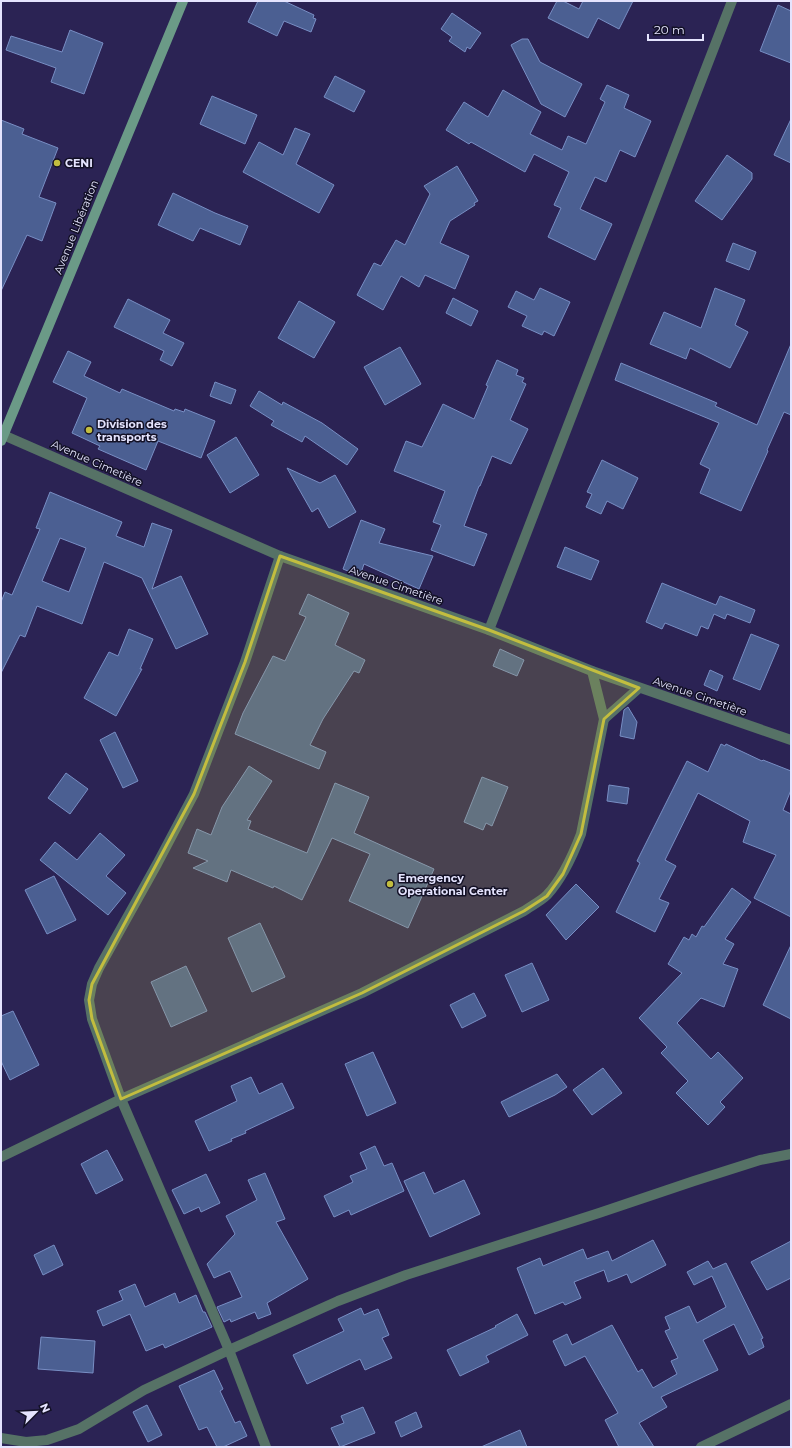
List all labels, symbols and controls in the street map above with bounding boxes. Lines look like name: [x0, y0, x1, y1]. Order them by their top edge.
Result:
scale bar: [648, 16, 703, 42]
text: 20 m: [654, 22, 685, 37]
place label: CENI: [65, 156, 93, 170]
marker: CENI: [52, 158, 62, 168]
street label: Avenue Libération: [51, 178, 101, 276]
place label: Division des transports: [97, 417, 167, 444]
marker: Division des transports: [84, 425, 94, 435]
street label: Avenue Cimetière: [49, 437, 145, 490]
street label: Avenue Cimetière: [347, 562, 445, 608]
street label: Avenue Cimetière: [651, 673, 749, 719]
place label: Emergency Operational Center: [398, 871, 508, 898]
marker: Emergency Operational Center: [385, 879, 395, 889]
north arrow: [16, 1392, 56, 1432]
text: N: [37, 1401, 53, 1415]

